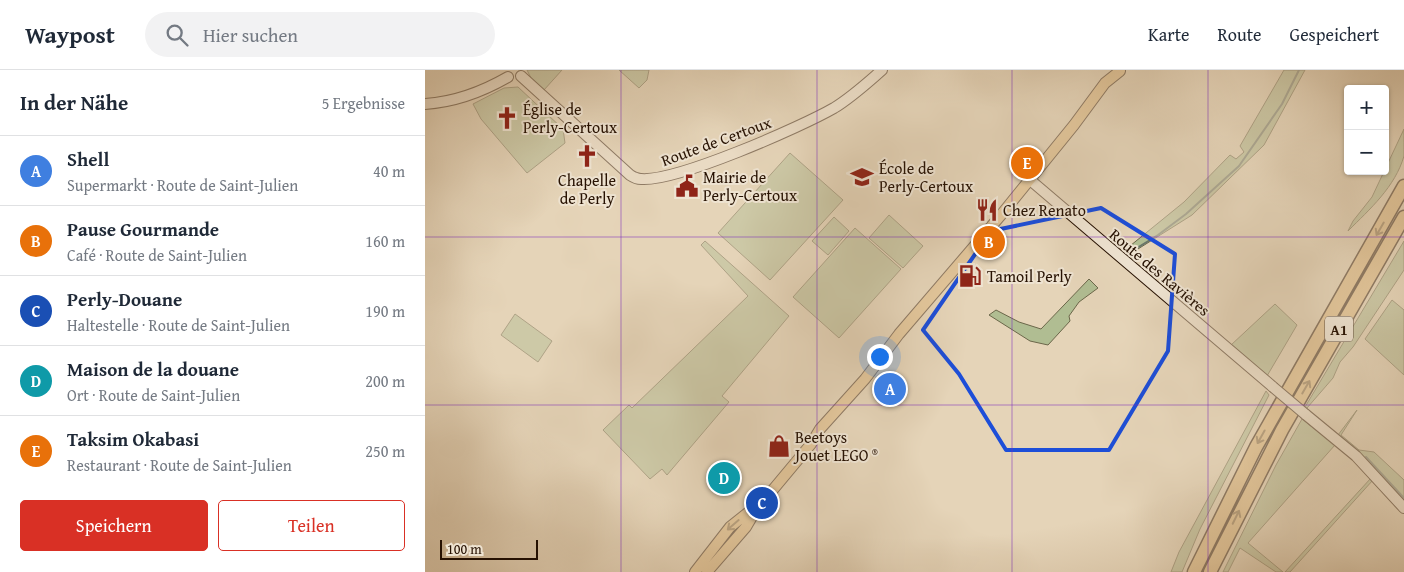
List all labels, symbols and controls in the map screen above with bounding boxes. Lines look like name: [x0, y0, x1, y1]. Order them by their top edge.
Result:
search box: [145, 12, 495, 57]
text: Waypost: [25, 17, 115, 52]
icon: search: [163, 21, 191, 49]
text: Hier suchen: [203, 21, 298, 49]
text: Karte: [1148, 21, 1189, 48]
text: Route: [1217, 21, 1262, 48]
text: Gespeichert: [1290, 21, 1379, 48]
map controls: [1344, 85, 1389, 175]
button: +: [1344, 85, 1389, 130]
text: In der Nähe: [20, 87, 128, 118]
text: 5 Ergebnisse: [322, 91, 405, 115]
place label: Église de Perly-Certoux: [523, 97, 618, 139]
church icon: Église de Perly-Certoux: [494, 105, 520, 131]
street label: Route de Certoux: [658, 110, 775, 172]
button: −: [1344, 130, 1389, 175]
church icon: Chapelle de Perly: [574, 143, 600, 169]
pin: E: [1011, 144, 1043, 182]
text: Shell: [67, 145, 109, 173]
place label: École de Perly-Certoux: [879, 156, 974, 198]
text: A: [31, 159, 41, 183]
text: 40 m: [373, 159, 405, 183]
school or university icon: École de Perly-Certoux: [849, 164, 875, 190]
place label: Mairie de Perly-Certoux: [703, 165, 798, 207]
place label: Chapelle de Perly: [558, 168, 616, 210]
text: Supermarkt · Route de Saint-Julien: [67, 173, 298, 197]
public building icon: Mairie de Perly-Certoux: [674, 173, 700, 199]
restaurant icon: Chez Renato: [974, 197, 1000, 223]
place label: Chez Renato: [1003, 198, 1086, 222]
text: Pause Gourmande: [67, 215, 219, 243]
one-way arrow: [1374, 221, 1384, 235]
pin: B: [973, 223, 1005, 261]
street label: Route des Ravières: [1104, 223, 1216, 321]
text: B: [31, 229, 41, 253]
text: 160 m: [365, 229, 405, 253]
text: Café · Route de Saint-Julien: [67, 243, 247, 267]
fuel station icon: Tamoil Perly: [957, 263, 983, 289]
place label: Tamoil Perly: [987, 264, 1072, 288]
text: Perly-Douane: [67, 285, 182, 313]
text: C: [31, 299, 41, 323]
text: 190 m: [365, 299, 405, 323]
text: Haltestelle · Route de Saint-Julien: [67, 313, 290, 337]
road number: A1: [1325, 316, 1353, 342]
your location: [867, 344, 893, 370]
text: Maison de la douane: [67, 355, 239, 383]
text: D: [31, 369, 41, 393]
text: 200 m: [365, 369, 405, 393]
pin: A: [874, 370, 906, 408]
one-way arrow: [1301, 380, 1311, 395]
text: Ort · Route de Saint-Julien: [67, 383, 240, 407]
text: Taksim Okabasi: [67, 425, 199, 453]
place label: Beetoys Jouet LEGO ®: [793, 425, 878, 467]
one-way arrow: [1256, 430, 1266, 445]
shop icon: Beetoys Jouet LEGO ®: [766, 433, 792, 459]
text: E: [32, 439, 40, 463]
text: 250 m: [365, 439, 405, 463]
text: Restaurant · Route de Saint-Julien: [67, 453, 292, 477]
pin: D: [708, 459, 740, 497]
pin: C: [746, 484, 778, 522]
button: Speichern: [20, 500, 208, 551]
button: Teilen: [218, 500, 405, 551]
one-way arrow: [1232, 510, 1242, 525]
one-way arrow: [727, 519, 740, 531]
scale bar: [440, 537, 537, 560]
text: 100 m: [447, 539, 482, 559]

